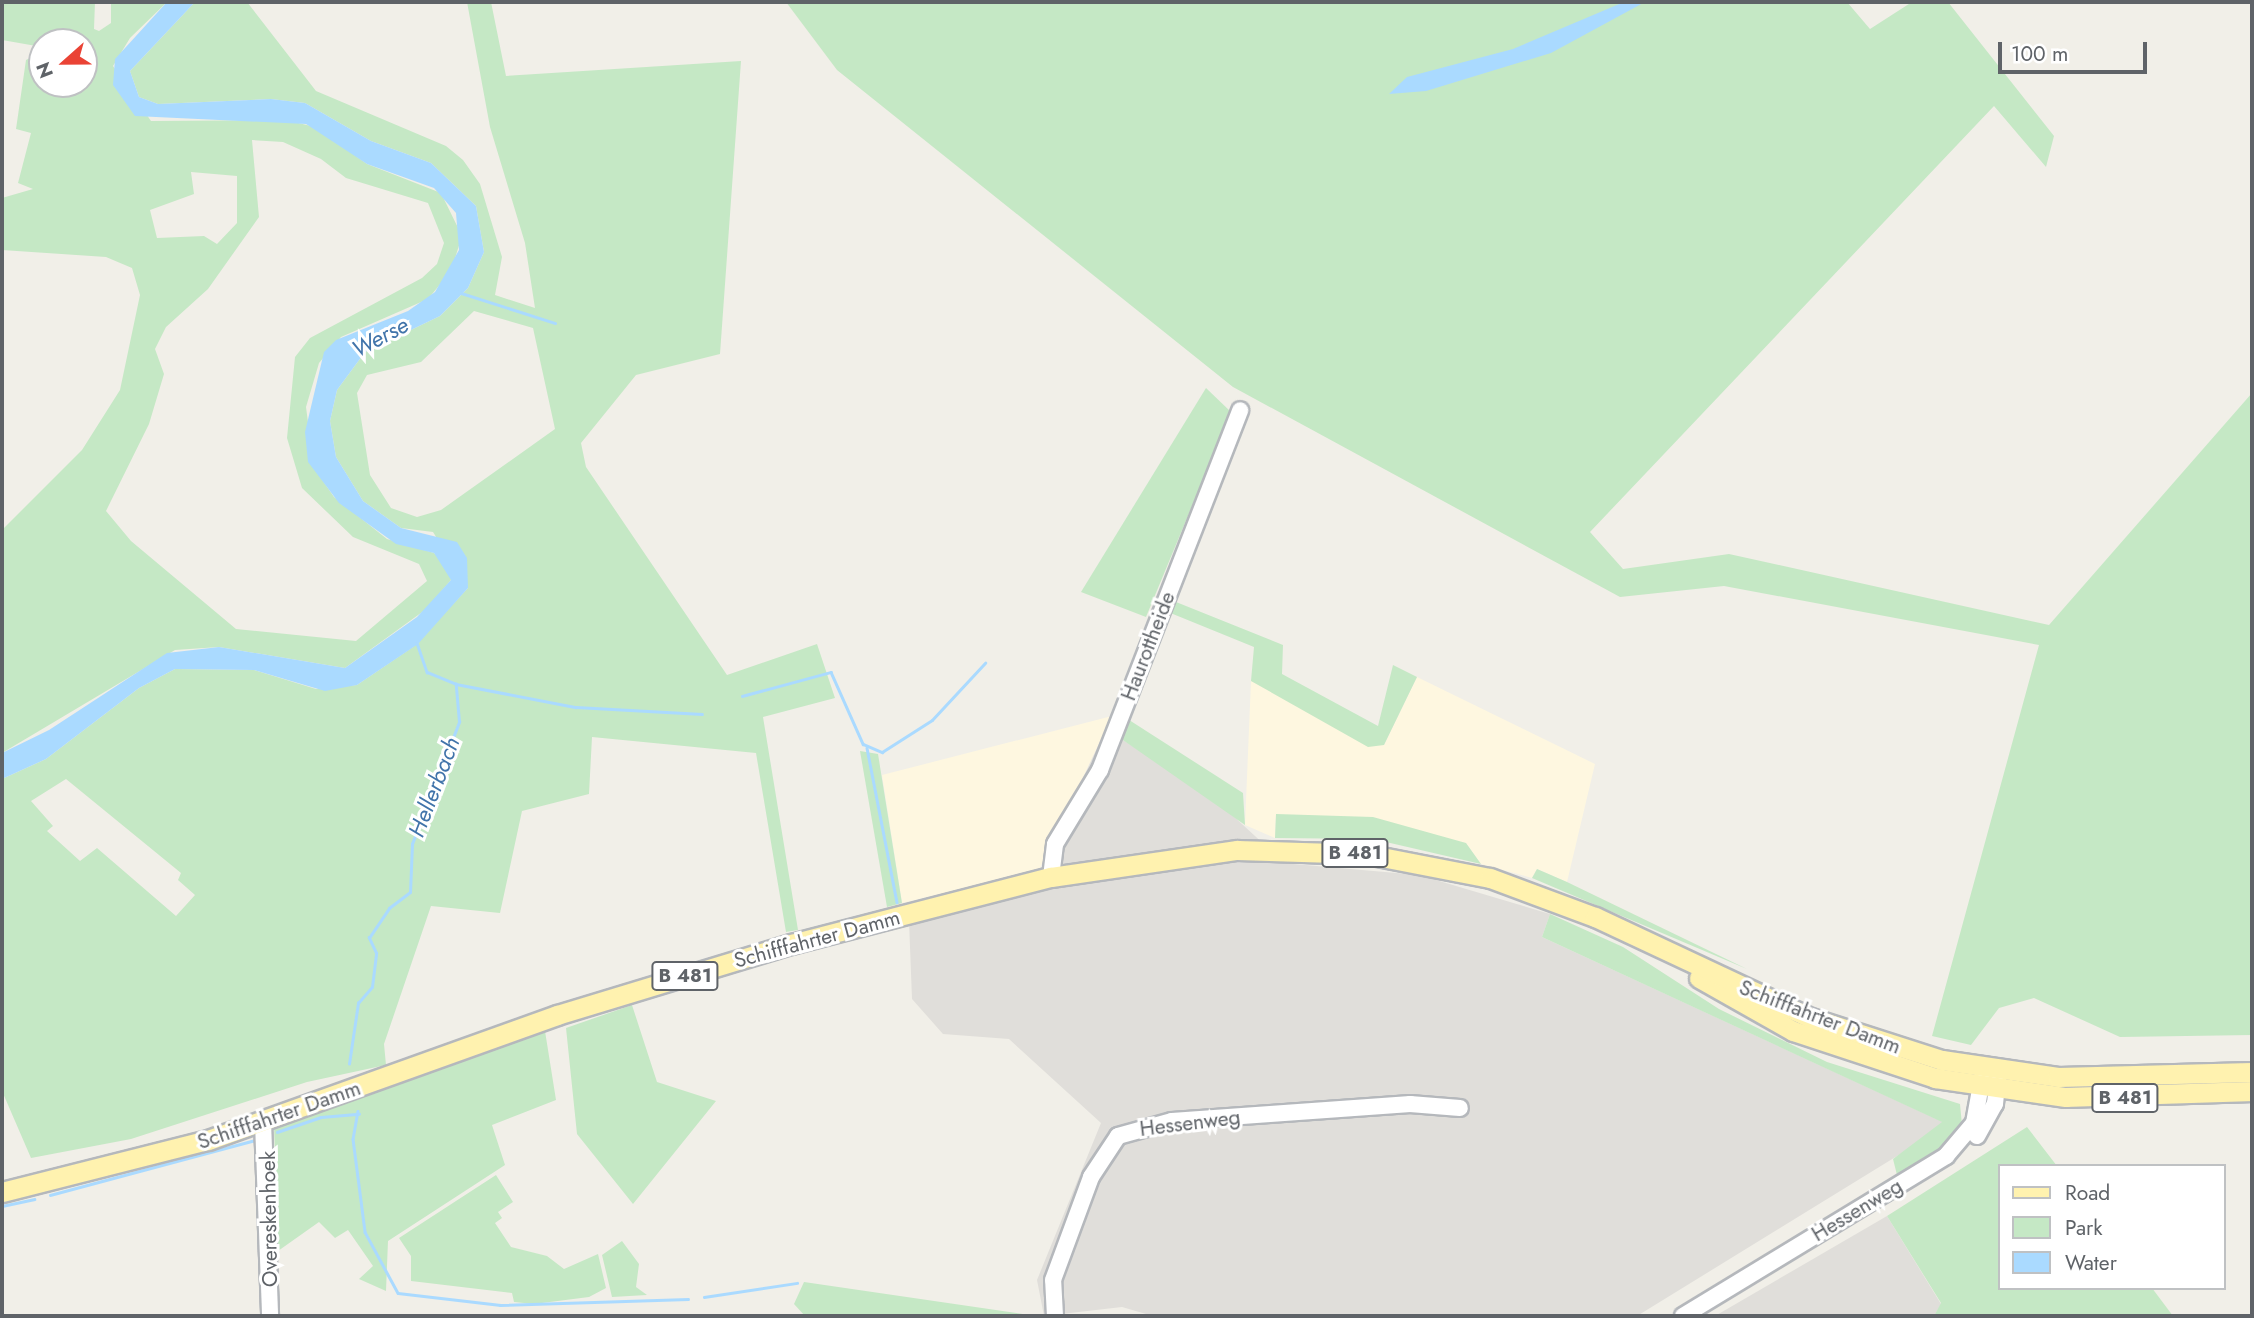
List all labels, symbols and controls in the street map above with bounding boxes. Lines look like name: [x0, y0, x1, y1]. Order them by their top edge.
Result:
north arrow: [28, 28, 98, 98]
scale bar: [2002, 28, 2151, 72]
text: 100 m: [2011, 39, 2068, 69]
text: N: [29, 58, 60, 82]
water label: Werse: [347, 311, 413, 363]
street label: Haurottheide: [1116, 588, 1180, 704]
water label: Hellerbach: [402, 733, 466, 841]
road number: B 481: [1320, 838, 1390, 868]
street label: Schifffahrter Damm: [731, 905, 903, 973]
road number: B 481: [650, 960, 720, 992]
street label: Schifffahrter Damm: [1736, 975, 1904, 1059]
street label: Schifffahrter Damm: [194, 1075, 364, 1155]
road number: B 481: [2090, 1082, 2160, 1114]
street label: Hessenweg: [1138, 1104, 1242, 1142]
street label: Overeskenhoek: [255, 1151, 283, 1287]
legend: [1998, 1164, 2226, 1290]
street label: Hessenweg: [1807, 1173, 1907, 1247]
text: Road: [2065, 1178, 2110, 1208]
text: Park: [2065, 1213, 2102, 1243]
text: Water: [2065, 1248, 2117, 1278]

